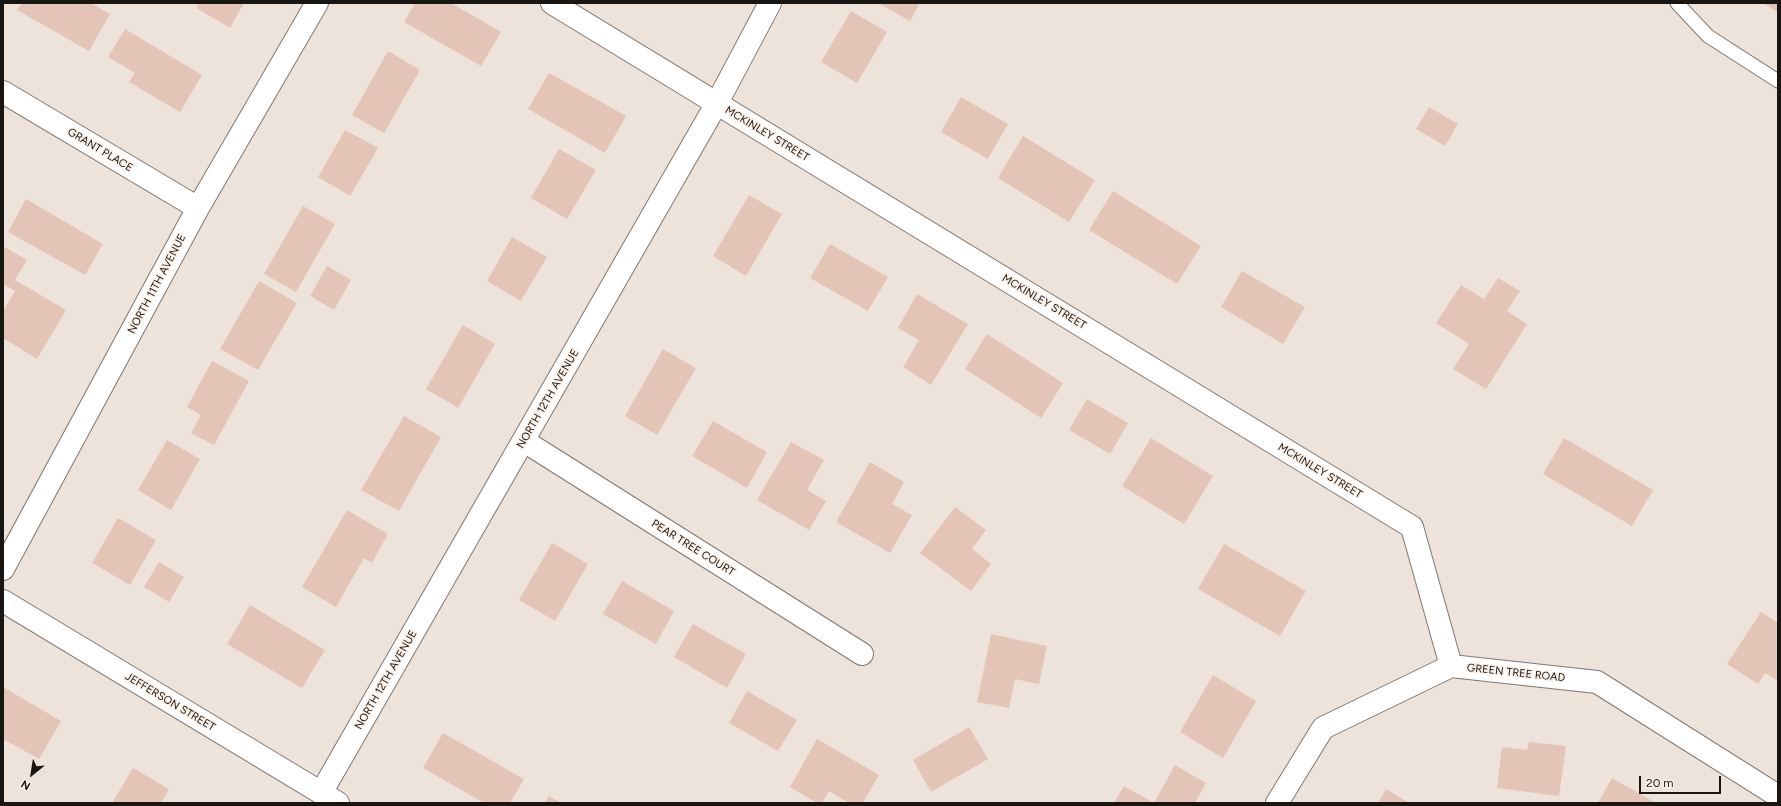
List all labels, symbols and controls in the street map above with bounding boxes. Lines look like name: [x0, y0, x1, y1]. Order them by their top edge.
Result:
street label: MCKINLEY STREET: [723, 104, 811, 164]
street label: GRANT PLACE: [65, 125, 135, 175]
street label: NORTH 11TH AVENUE: [125, 232, 189, 336]
street label: MCKINLEY STREET: [1000, 272, 1088, 332]
street label: NORTH 12TH AVENUE: [514, 347, 582, 451]
street label: MCKINLEY STREET: [1276, 441, 1364, 501]
street label: PEAR TREE COURT: [649, 517, 737, 579]
street label: NORTH 12TH AVENUE: [352, 628, 420, 732]
street label: GREEN TREE ROAD: [1466, 661, 1566, 685]
street label: JEFFERSON STREET: [123, 670, 217, 734]
north arrow: [12, 754, 52, 794]
scale bar: [1641, 768, 1723, 794]
text: 20 m: [1646, 776, 1674, 790]
text: N: [19, 777, 33, 793]

